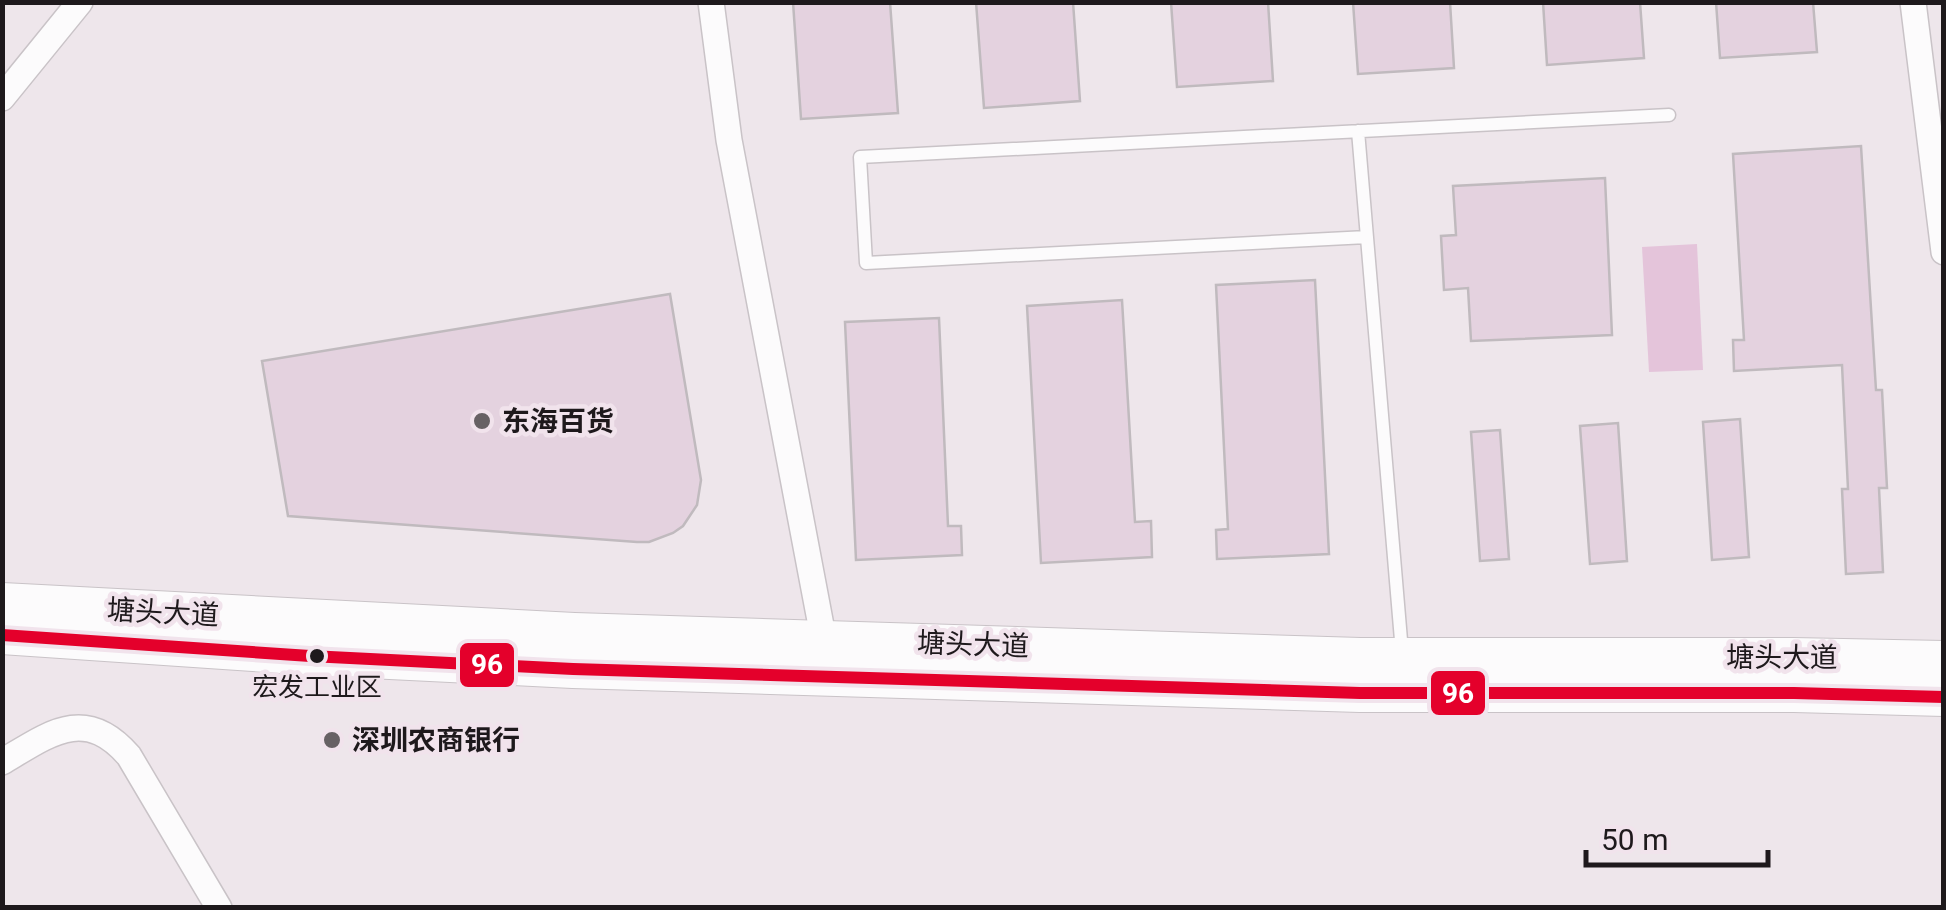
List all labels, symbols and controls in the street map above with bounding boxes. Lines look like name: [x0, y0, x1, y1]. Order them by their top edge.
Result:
place label: 东海百货: [502, 405, 614, 438]
marker: 东海百货: [471, 410, 493, 432]
street label: 塘头大道: [106, 593, 220, 632]
street label: 塘头大道: [916, 626, 1030, 663]
line badge: 96: [458, 641, 516, 689]
street label: 塘头大道: [1726, 641, 1838, 674]
marker: 宏发工业区: [307, 646, 327, 666]
text: 96: [471, 648, 503, 681]
line badge: 96: [1429, 669, 1487, 717]
place label: 宏发工业区: [252, 672, 382, 702]
text: 96: [1442, 677, 1474, 710]
place label: 深圳农商银行: [352, 724, 520, 757]
marker: 深圳农商银行: [321, 729, 343, 751]
scale bar: [1586, 805, 1768, 867]
text: 50 m: [1601, 822, 1668, 857]

